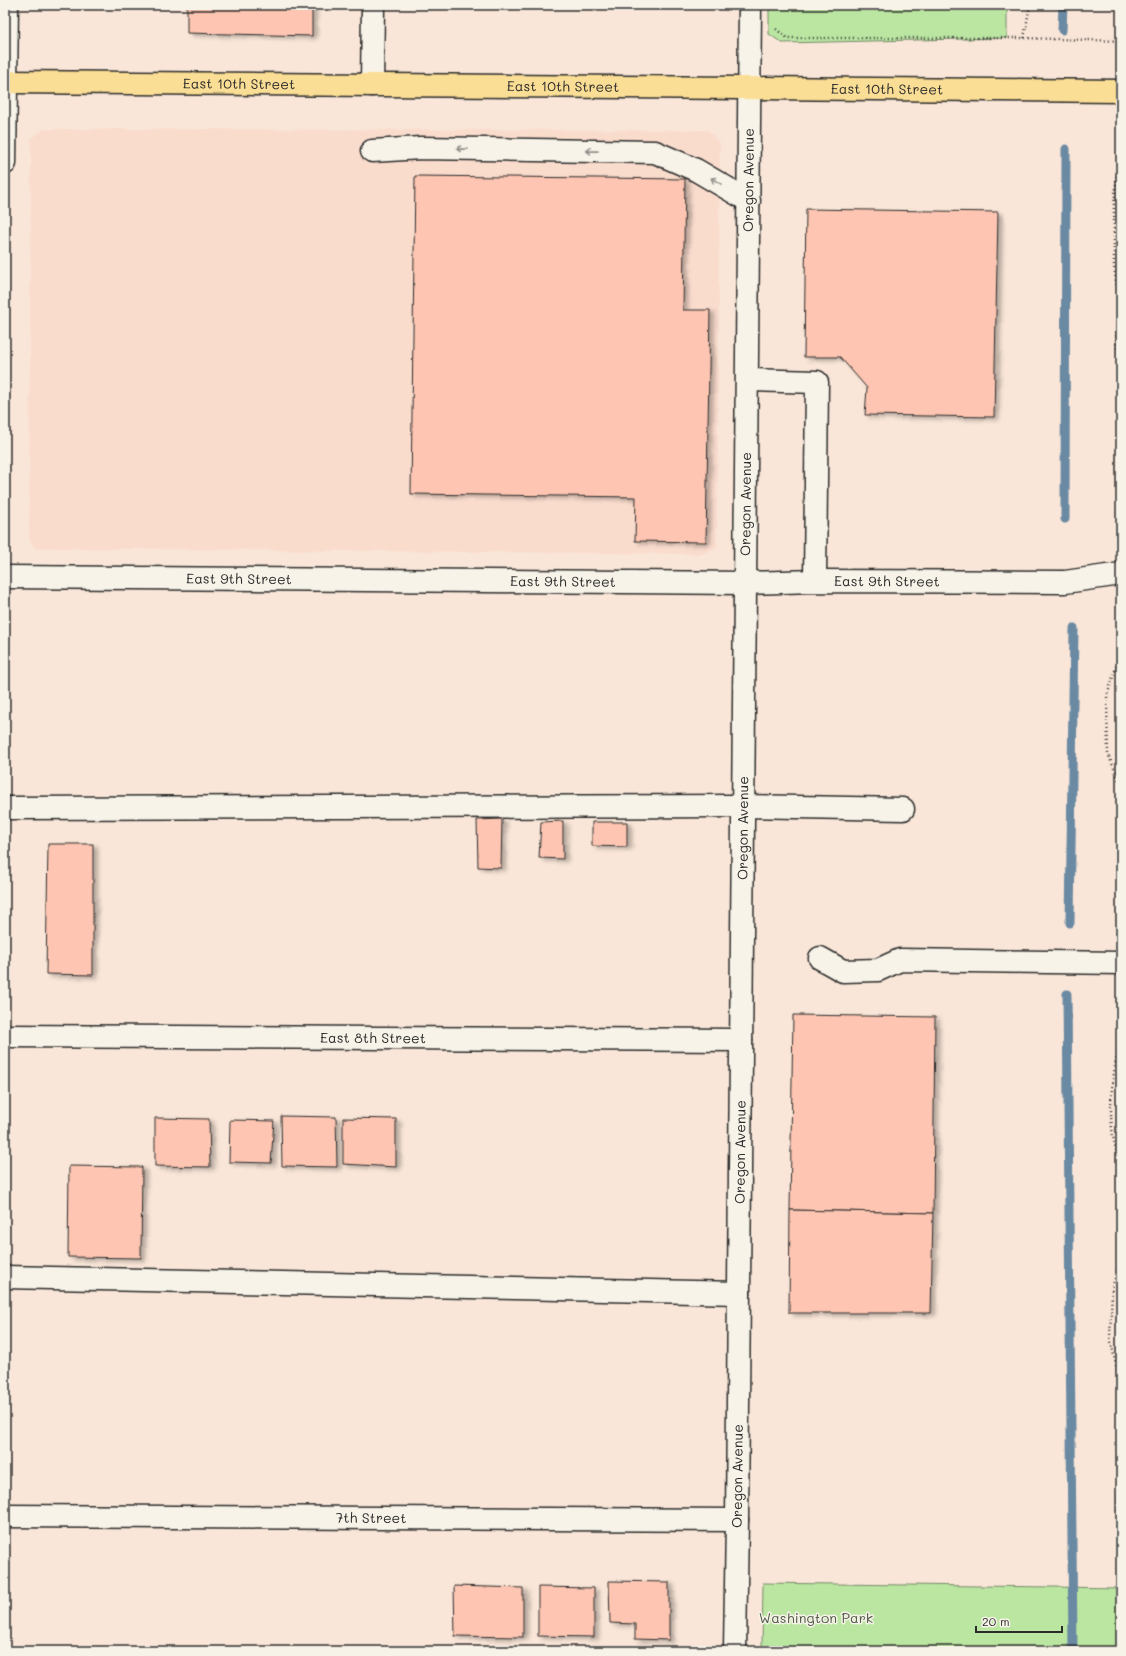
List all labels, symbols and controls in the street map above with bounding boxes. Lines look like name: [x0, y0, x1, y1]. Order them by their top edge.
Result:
street label: East 10th Street: [183, 73, 295, 93]
street label: East 10th Street: [507, 76, 619, 96]
street label: East 10th Street: [831, 79, 943, 99]
street label: Oregon Avenue: [738, 128, 758, 232]
one-way arrow: [456, 145, 469, 153]
one-way arrow: [586, 147, 599, 155]
one-way arrow: [710, 177, 722, 185]
street label: Oregon Avenue: [735, 452, 755, 556]
street label: East 9th Street: [186, 568, 292, 588]
street label: East 9th Street: [510, 571, 616, 591]
street label: East 9th Street: [834, 571, 940, 590]
street label: Oregon Avenue: [732, 776, 752, 880]
street label: East 8th Street: [320, 1028, 426, 1047]
street label: Oregon Avenue: [730, 1100, 750, 1204]
street label: Oregon Avenue: [727, 1424, 747, 1528]
street label: 7th Street: [335, 1508, 407, 1527]
park label: Washington Park: [759, 1608, 873, 1627]
scale bar: [976, 1608, 1062, 1634]
text: 20 m: [982, 1613, 1010, 1629]

